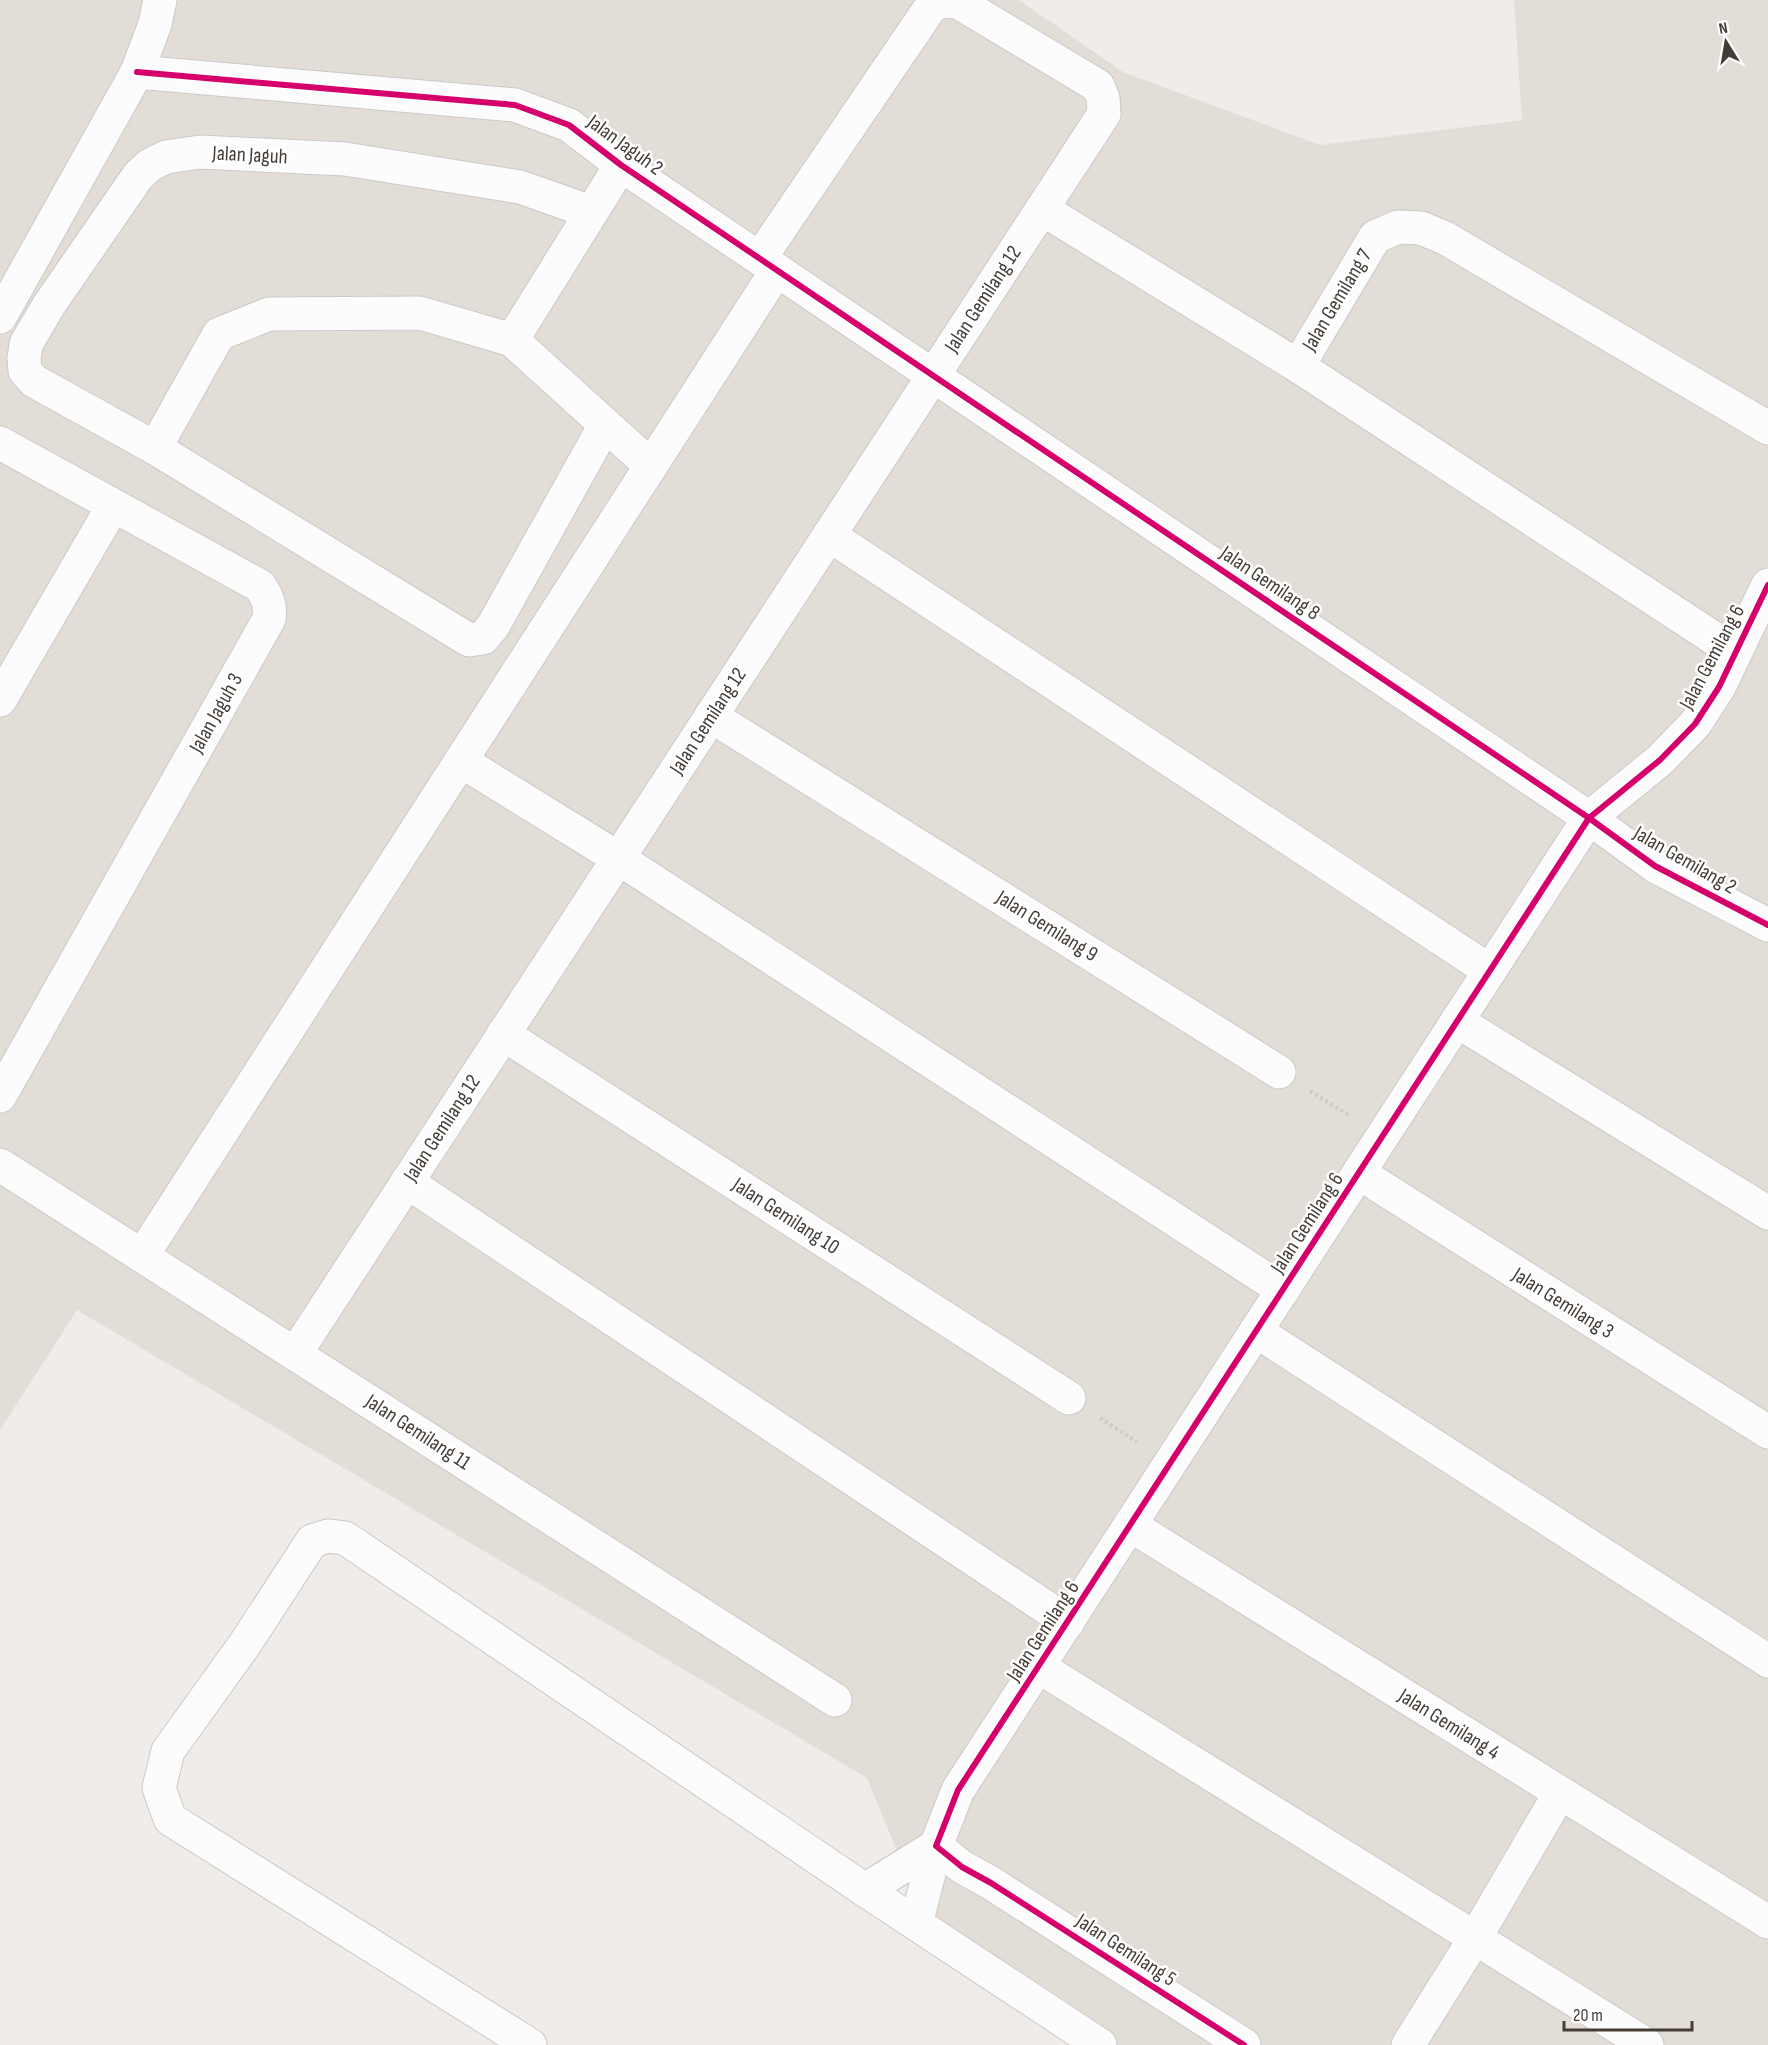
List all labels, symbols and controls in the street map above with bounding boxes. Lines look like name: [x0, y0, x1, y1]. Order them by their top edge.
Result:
north arrow: [1696, 12, 1756, 72]
text: N: [1717, 19, 1729, 39]
street label: Jalan Jaguh 2: [582, 109, 668, 181]
street label: Jalan Jaguh: [211, 140, 288, 169]
street label: Jalan Gemilang 12: [939, 241, 1027, 358]
street label: Jalan Gemilang 7: [1296, 244, 1377, 356]
street label: Jalan Gemilang 8: [1215, 540, 1325, 626]
street label: Jalan Gemilang 6: [1674, 600, 1750, 715]
street label: Jalan Gemilang 12: [664, 663, 752, 780]
street label: Jalan Jaguh 3: [183, 669, 248, 758]
street label: Jalan Gemilang 2: [1628, 820, 1741, 899]
street label: Jalan Gemilang 9: [991, 884, 1102, 967]
street label: Jalan Gemilang 12: [398, 1070, 486, 1187]
street label: Jalan Gemilang 6: [1265, 1168, 1349, 1279]
street label: Jalan Gemilang 10: [727, 1172, 844, 1260]
street label: Jalan Gemilang 3: [1507, 1262, 1618, 1344]
street label: Jalan Gemilang 11: [360, 1388, 476, 1476]
street label: Jalan Gemilang 6: [1001, 1576, 1085, 1687]
street label: Jalan Gemilang 4: [1393, 1683, 1504, 1765]
street label: Jalan Gemilang 5: [1070, 1908, 1181, 1992]
scale bar: [1564, 1994, 1692, 2032]
text: 20 m: [1573, 2005, 1603, 2026]

